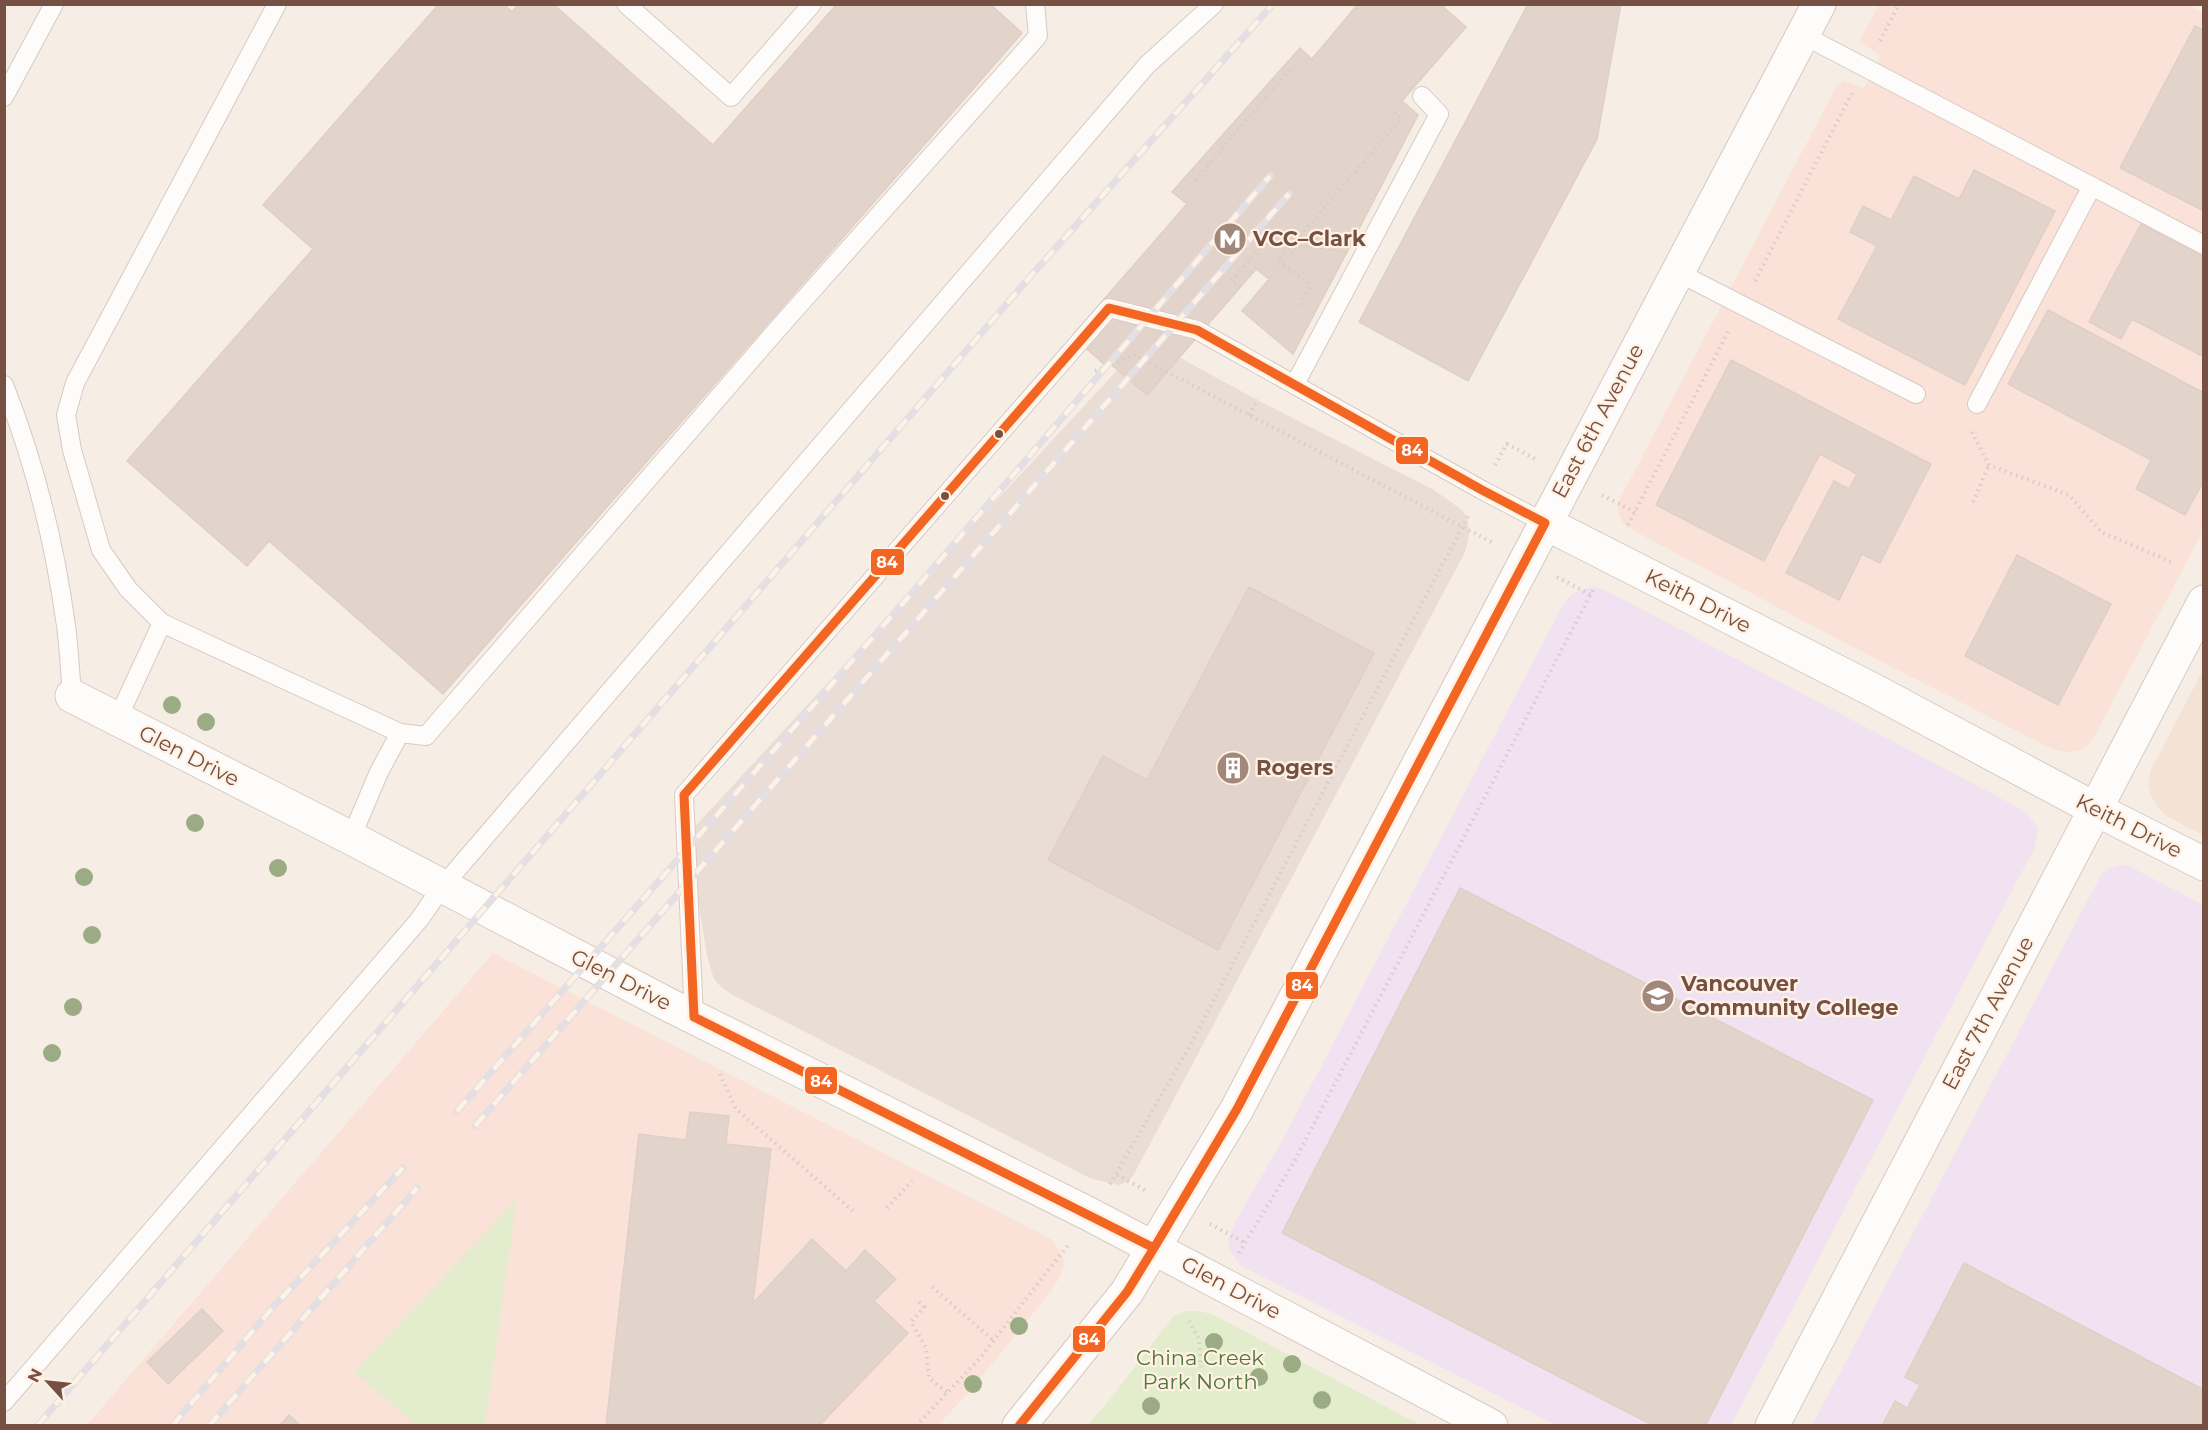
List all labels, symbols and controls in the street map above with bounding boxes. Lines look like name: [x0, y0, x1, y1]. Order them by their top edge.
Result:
metro station icon: VCC–Clark: [1212, 221, 1248, 257]
place label: VCC–Clark: [1252, 226, 1366, 251]
street label: East 6th Avenue: [1546, 339, 1649, 502]
unlabelled marker: [993, 428, 1005, 440]
line badge: 84: [1395, 436, 1429, 465]
text: 84: [1401, 441, 1423, 460]
unlabelled marker: [939, 490, 951, 502]
line badge: 84: [870, 548, 905, 576]
text: 84: [876, 553, 898, 572]
street label: Keith Drive: [1641, 563, 1755, 638]
street label: Glen Drive: [135, 720, 244, 791]
building icon: Rogers: [1215, 750, 1251, 786]
place label: Rogers: [1256, 755, 1333, 780]
street label: Keith Drive: [2072, 788, 2186, 863]
street label: East 7th Avenue: [1937, 932, 2039, 1094]
street label: Glen Drive: [567, 944, 676, 1015]
line badge: 84: [1285, 971, 1319, 1000]
place label: Vancouver Community College: [1680, 971, 1898, 1020]
text: 84: [1291, 976, 1313, 995]
school or university icon: Vancouver Community College: [1640, 978, 1676, 1014]
line badge: 84: [804, 1066, 838, 1095]
text: 84: [810, 1072, 832, 1091]
street label: Glen Drive: [1177, 1251, 1285, 1324]
line badge: 84: [1072, 1325, 1106, 1353]
text: 84: [1078, 1330, 1100, 1349]
park label: China Creek Park North: [1136, 1345, 1264, 1394]
north arrow: [18, 1352, 78, 1412]
text: N: [24, 1365, 46, 1385]

